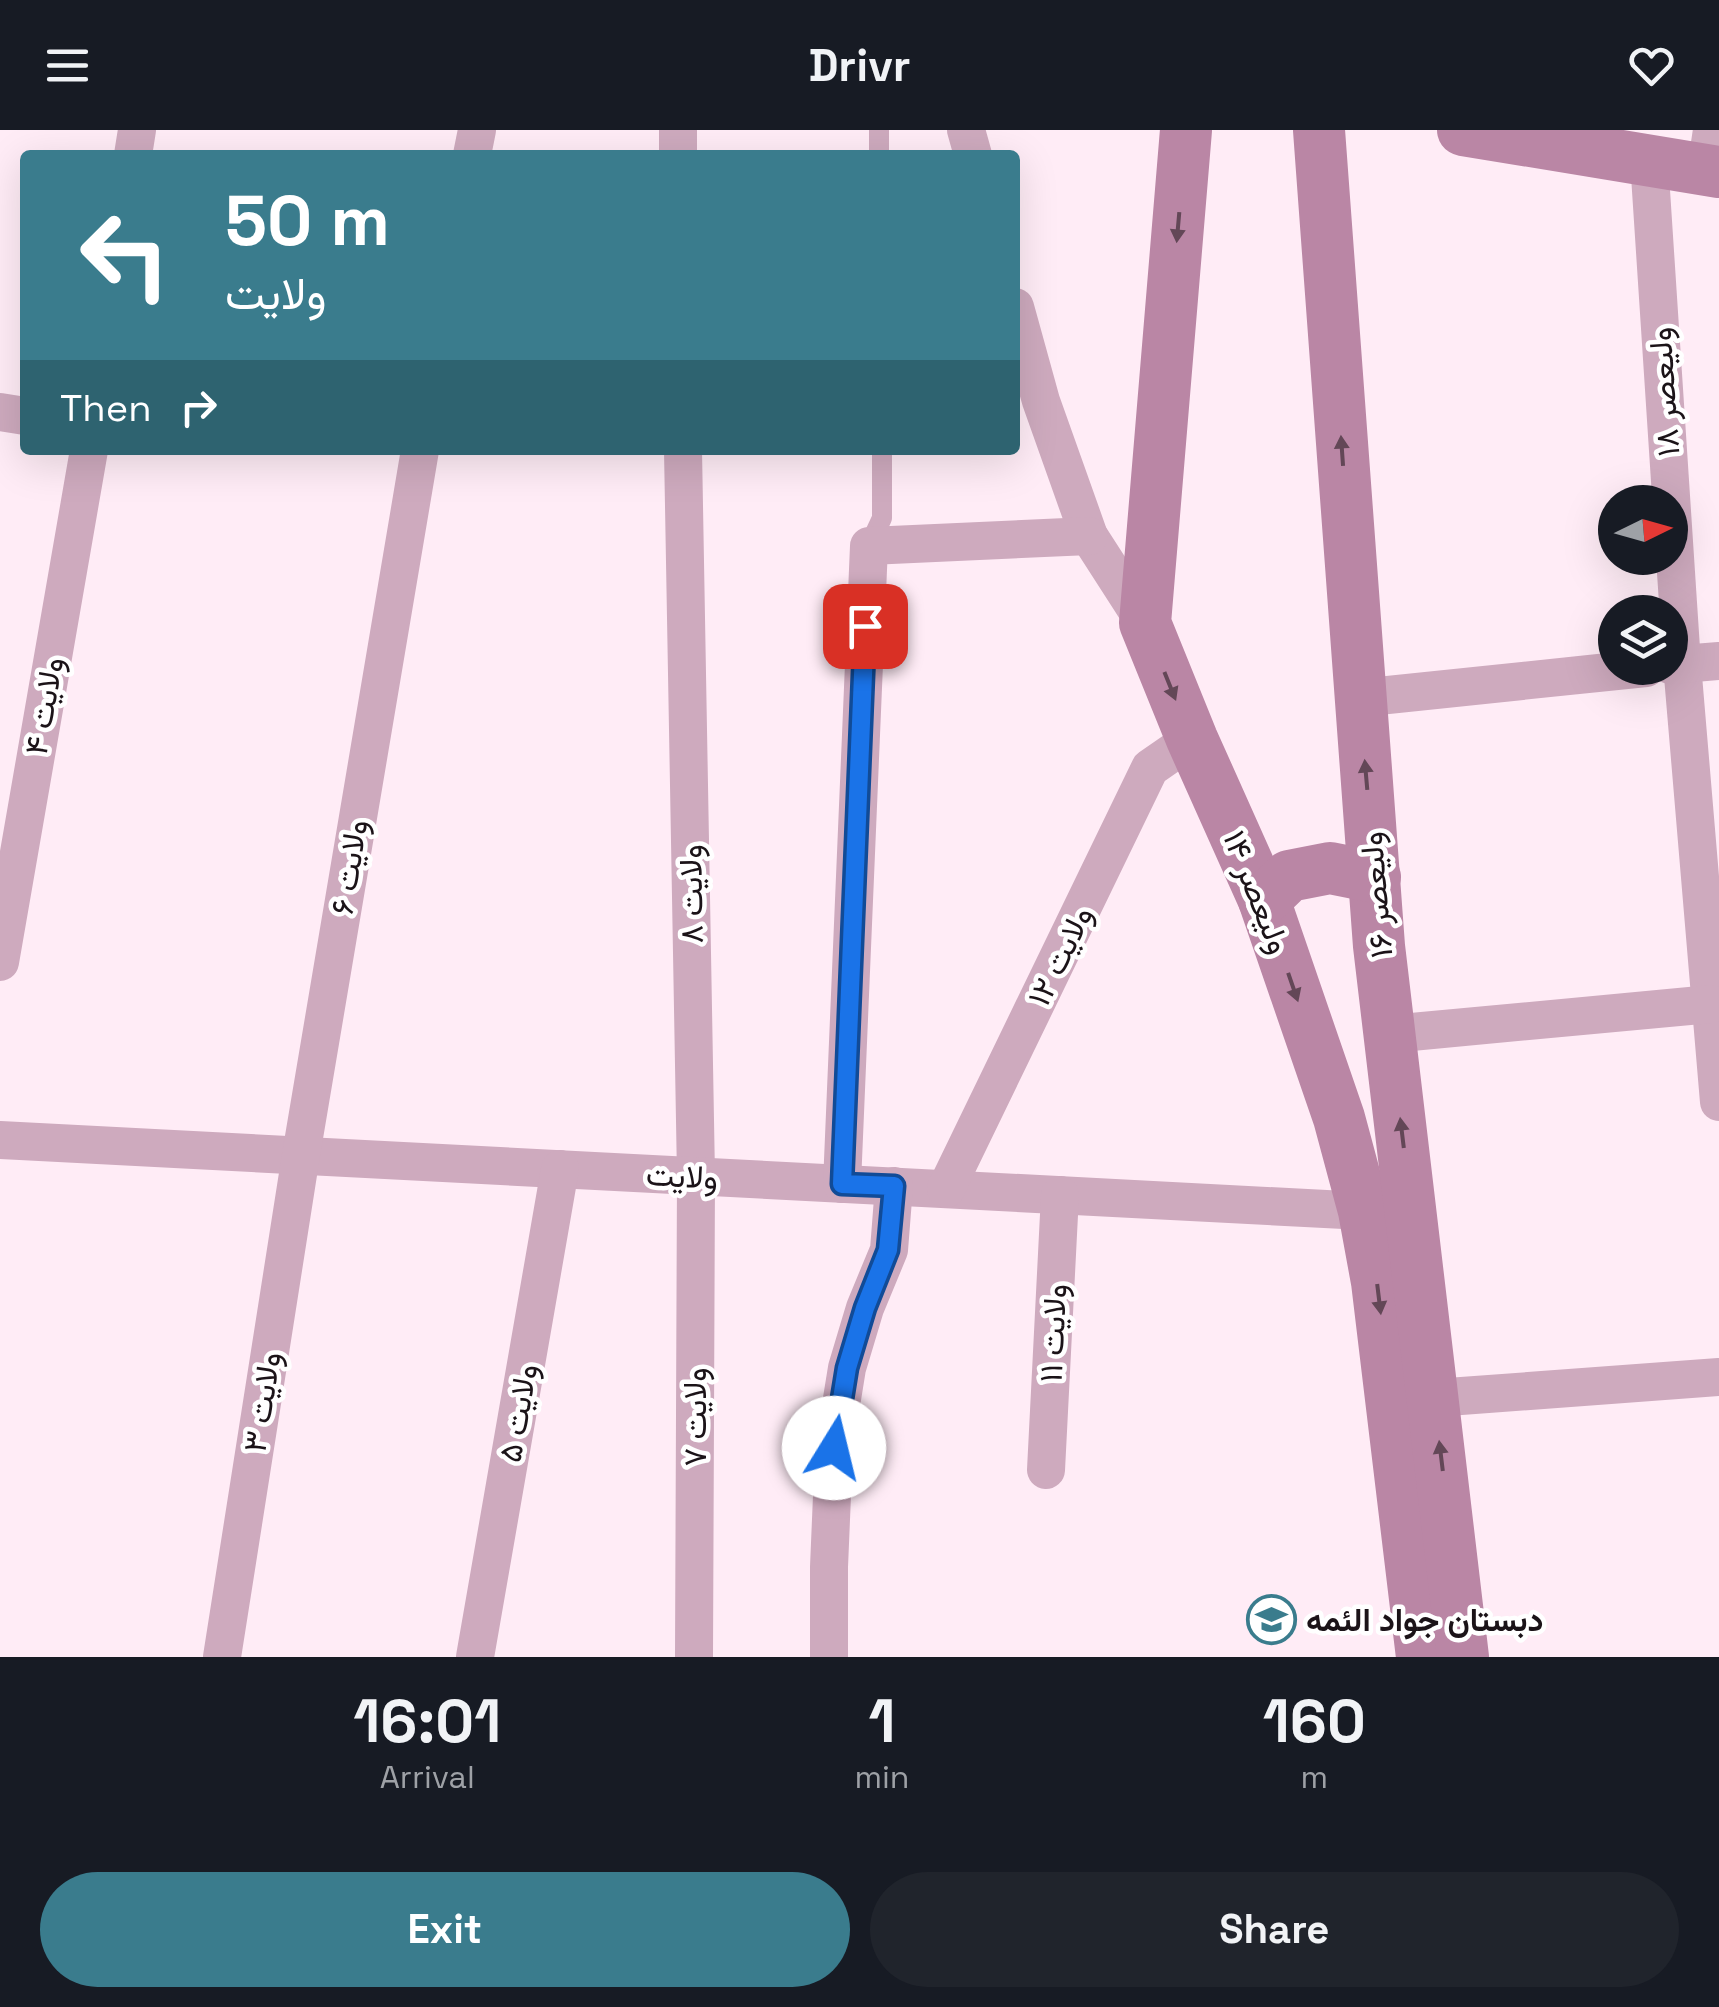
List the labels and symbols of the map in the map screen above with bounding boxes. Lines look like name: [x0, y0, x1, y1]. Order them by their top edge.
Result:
one-way arrow: [1169, 212, 1185, 244]
street label: ولیعصر ۱۸: [1640, 326, 1688, 458]
one-way arrow: [1333, 434, 1349, 466]
north arrow: [1598, 485, 1688, 575]
pin: [823, 584, 908, 669]
street label: ولایت ۴: [16, 654, 72, 758]
one-way arrow: [1163, 671, 1179, 701]
one-way arrow: [1358, 759, 1374, 790]
street label: ولایت ۶: [322, 817, 376, 917]
street label: ولیعصر ۱۴: [1214, 825, 1300, 959]
street label: ولیعصر ۱۶: [1351, 830, 1401, 960]
street label: ولایت ۸: [670, 844, 712, 944]
street label: ولایت ۱۲: [1019, 899, 1101, 1013]
one-way arrow: [1286, 972, 1301, 1002]
one-way arrow: [1394, 1117, 1410, 1148]
street label: ولایت: [645, 1154, 719, 1198]
street label: ولایت ۱۱: [1030, 1283, 1076, 1383]
one-way arrow: [1371, 1284, 1387, 1316]
street label: ولایت ۳: [234, 1349, 290, 1455]
street label: ولایت ۵: [490, 1361, 546, 1465]
street label: ولایت ۷: [675, 1367, 715, 1467]
position arrow: [782, 1396, 886, 1500]
one-way arrow: [1433, 1439, 1449, 1471]
school or university icon: دبستان جواد الئمه: [1245, 1594, 1297, 1646]
place label: دبستان جواد الئمه: [1306, 1600, 1543, 1640]

